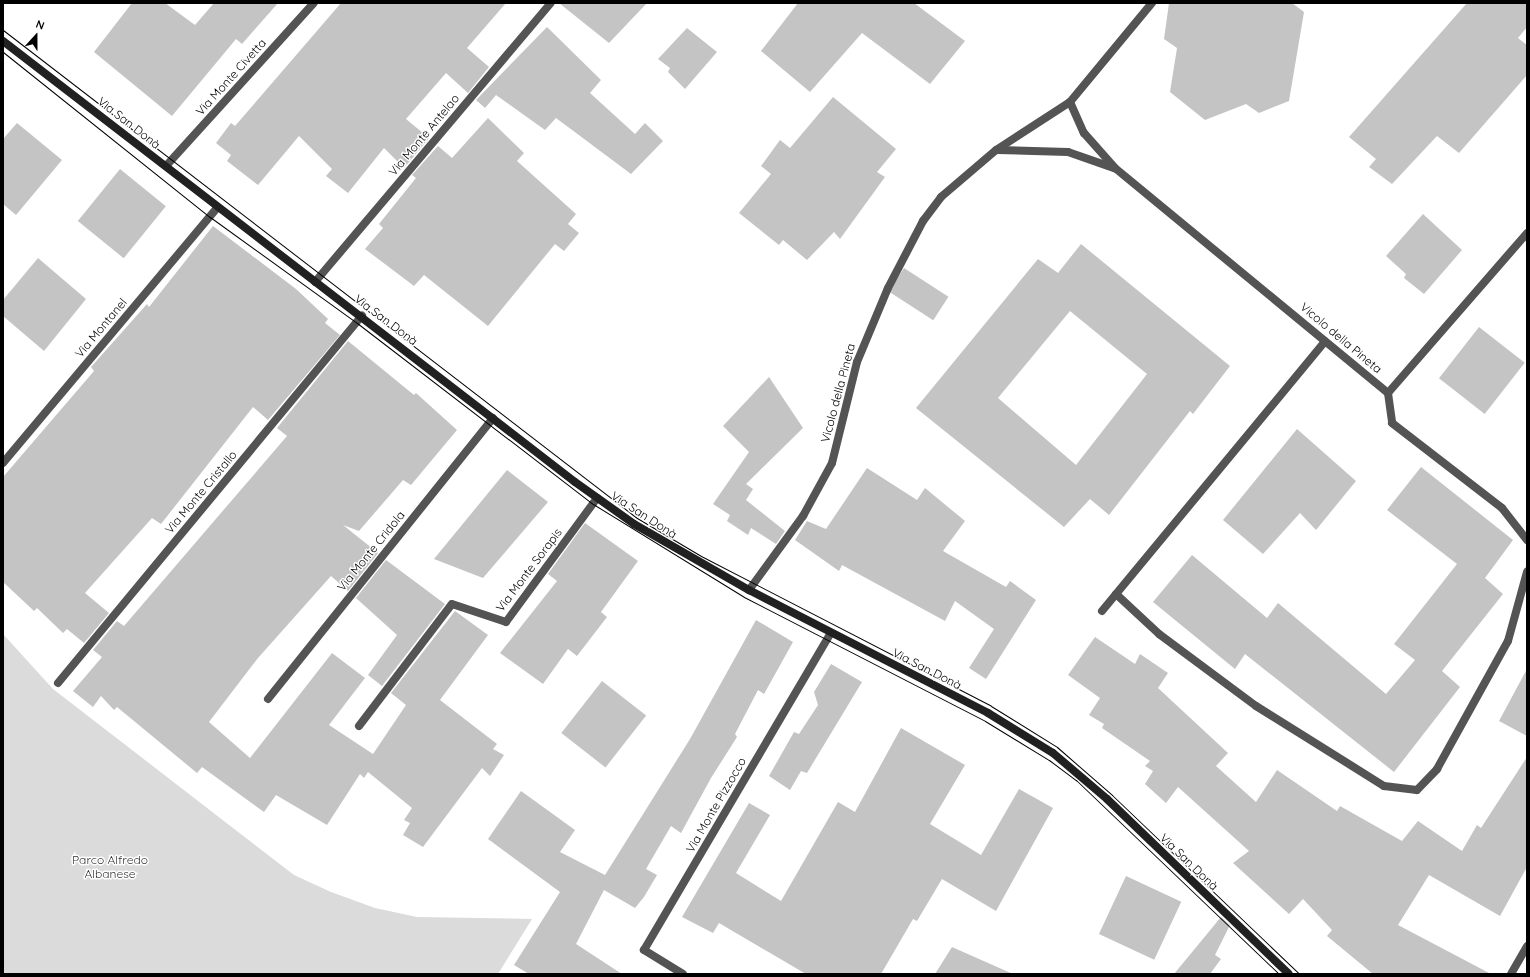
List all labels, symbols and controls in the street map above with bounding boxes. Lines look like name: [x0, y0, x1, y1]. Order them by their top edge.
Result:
north arrow: [16, 16, 56, 56]
text: N: [34, 17, 47, 33]
street label: Via Monte Civetta: [193, 36, 269, 118]
street label: Via Monte Antelao: [386, 91, 462, 179]
street label: Via San Donà: [95, 94, 163, 152]
street label: Via San Donà: [352, 292, 420, 348]
street label: Via Montanel: [72, 295, 130, 361]
street label: Vicolo della Pineta: [1297, 300, 1385, 376]
street label: Vicolo della Pineta: [818, 342, 858, 444]
street label: Via Monte Cristallo: [162, 448, 240, 536]
street label: Via San Donà: [608, 488, 680, 542]
street label: Via Monte Cridola: [334, 508, 408, 594]
street label: Via Monte Sorapis: [493, 526, 565, 614]
street label: Via San Donà: [890, 645, 964, 693]
street label: Via Monte Pizzocco: [683, 755, 749, 855]
street label: Via San Donà: [1157, 831, 1221, 893]
park label: Parco Alfredo Albanese: [72, 853, 148, 881]

